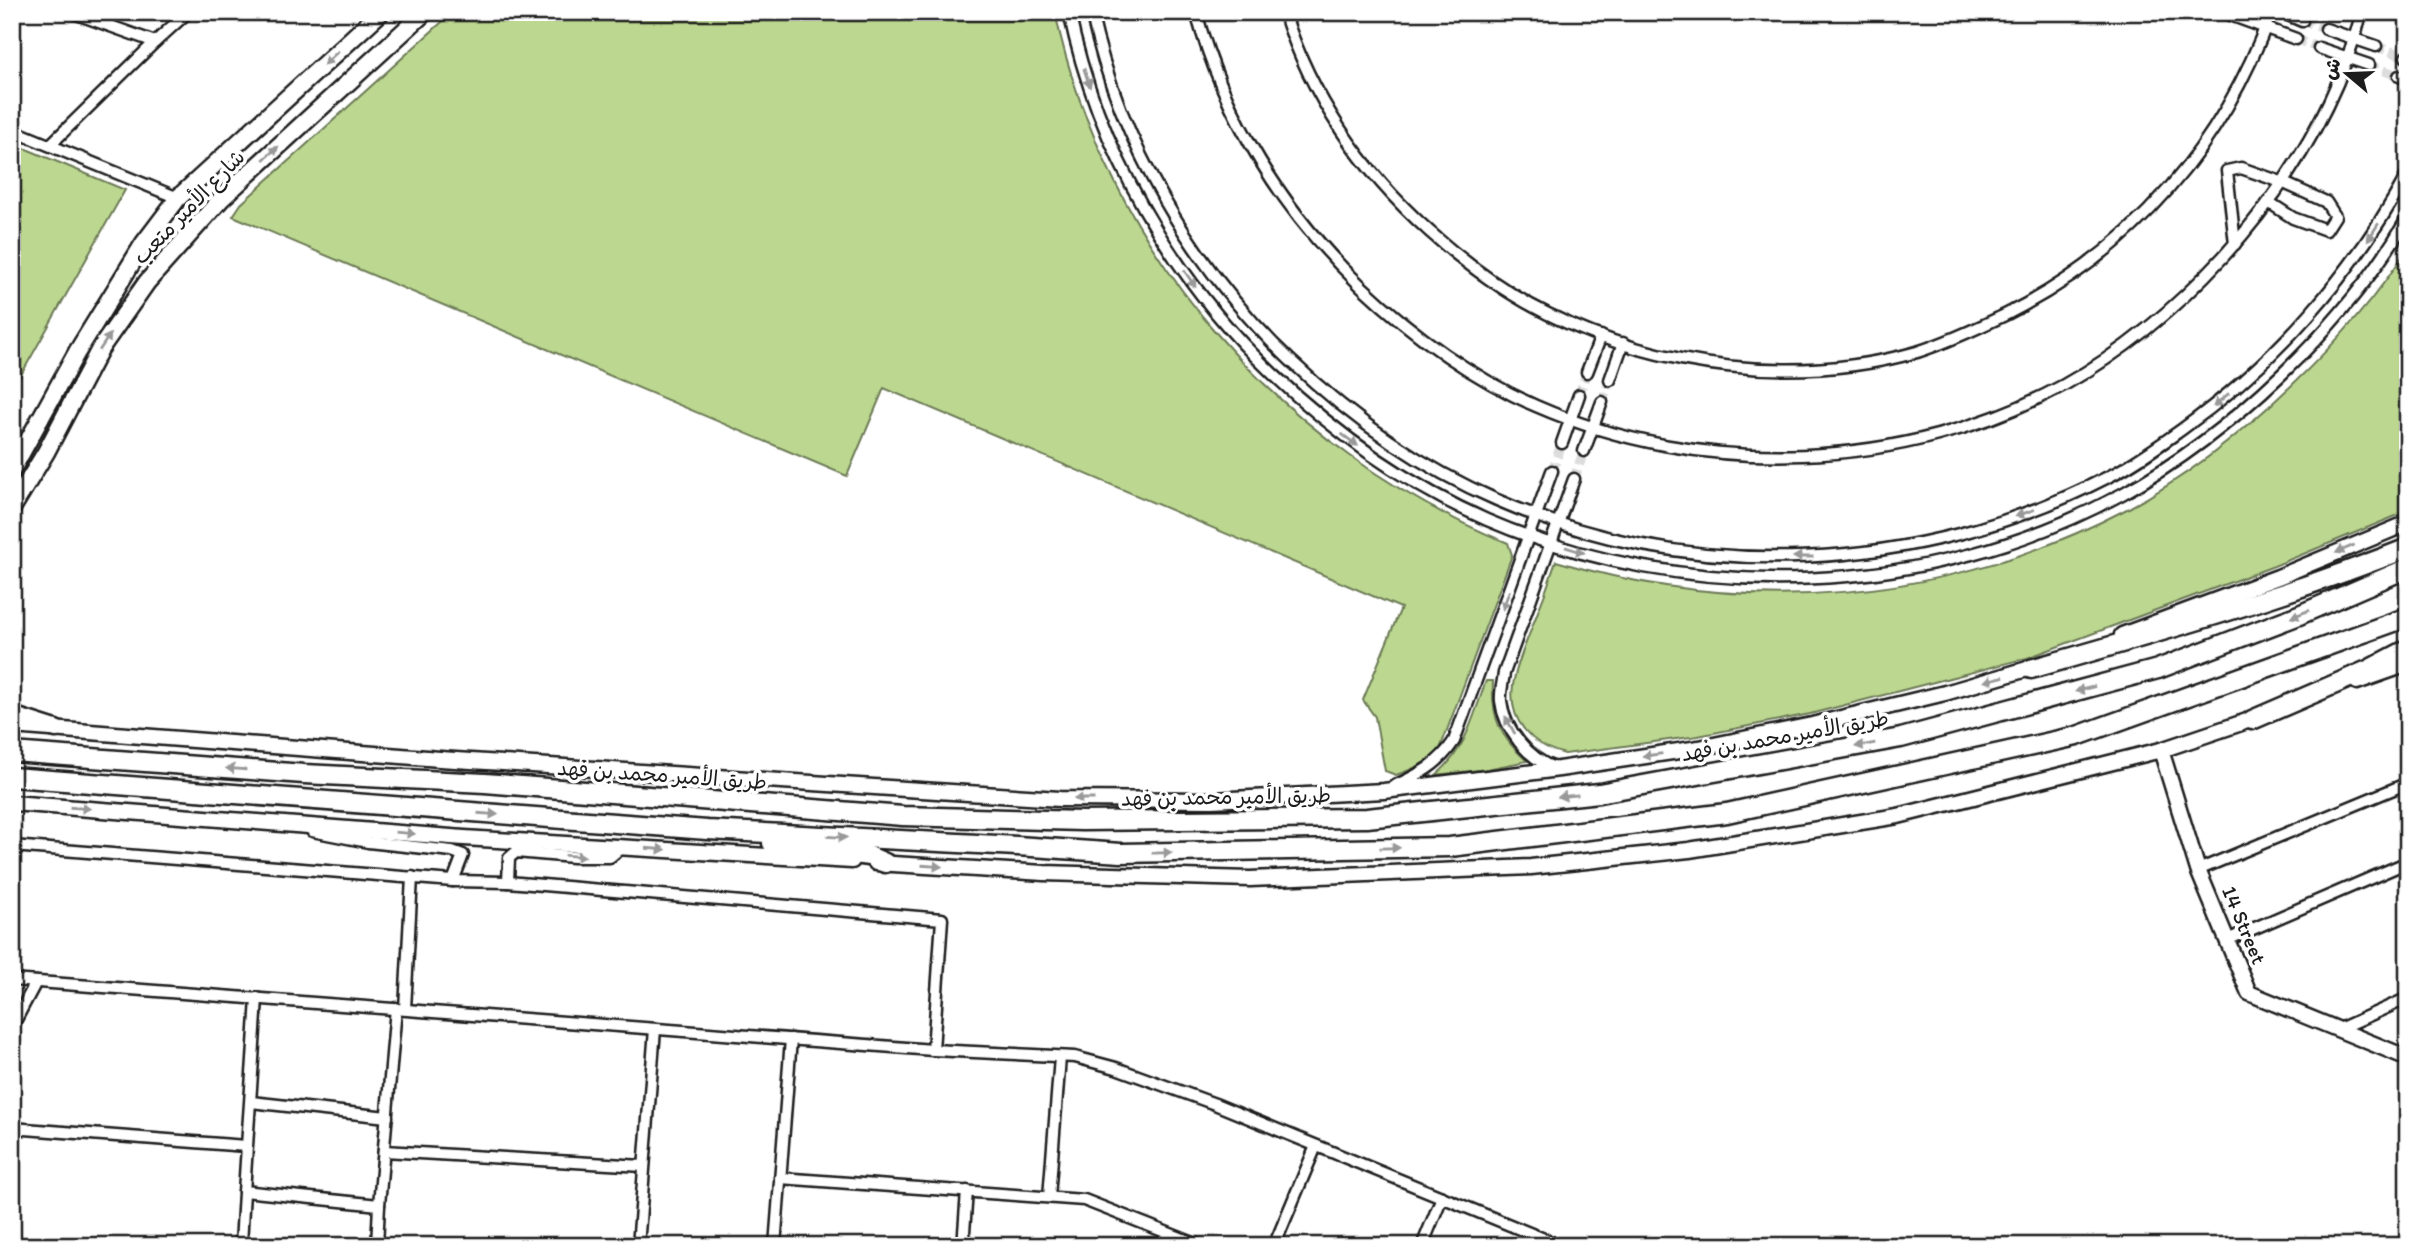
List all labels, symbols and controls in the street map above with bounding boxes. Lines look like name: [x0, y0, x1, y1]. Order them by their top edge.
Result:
north arrow: [2312, 38, 2382, 108]
one-way arrow: [322, 50, 339, 66]
text: ش: [2317, 55, 2346, 82]
one-way arrow: [1082, 68, 1092, 89]
street label: شارع الأمير متعب: [127, 144, 252, 271]
one-way arrow: [262, 145, 280, 161]
one-way arrow: [2367, 222, 2380, 242]
one-way arrow: [1183, 270, 1196, 289]
one-way arrow: [98, 333, 112, 351]
one-way arrow: [2212, 392, 2230, 408]
one-way arrow: [1341, 432, 1359, 447]
one-way arrow: [2015, 508, 2036, 519]
one-way arrow: [2334, 544, 2355, 555]
one-way arrow: [1565, 545, 1586, 556]
one-way arrow: [1792, 551, 1814, 563]
one-way arrow: [1500, 589, 1511, 610]
one-way arrow: [2289, 609, 2310, 620]
one-way arrow: [1983, 675, 2004, 685]
one-way arrow: [2074, 684, 2096, 695]
street label: طريق الأمير محمد بن فهد: [1679, 704, 1891, 767]
one-way arrow: [1504, 716, 1516, 735]
one-way arrow: [1854, 740, 1876, 751]
one-way arrow: [1641, 749, 1663, 760]
street label: طريق الأمير محمد بن فهد: [556, 754, 768, 795]
one-way arrow: [225, 763, 247, 774]
street label: طريق الأمير محمد بن فهد: [1121, 781, 1331, 812]
one-way arrow: [1557, 791, 1579, 802]
one-way arrow: [1073, 793, 1095, 805]
one-way arrow: [70, 803, 92, 814]
one-way arrow: [477, 809, 499, 820]
one-way arrow: [394, 828, 416, 839]
one-way arrow: [827, 831, 849, 842]
one-way arrow: [1379, 843, 1401, 854]
one-way arrow: [646, 844, 668, 855]
one-way arrow: [1152, 847, 1174, 858]
one-way arrow: [564, 851, 586, 862]
one-way arrow: [922, 861, 944, 872]
street label: 14 Street: [2217, 882, 2272, 968]

